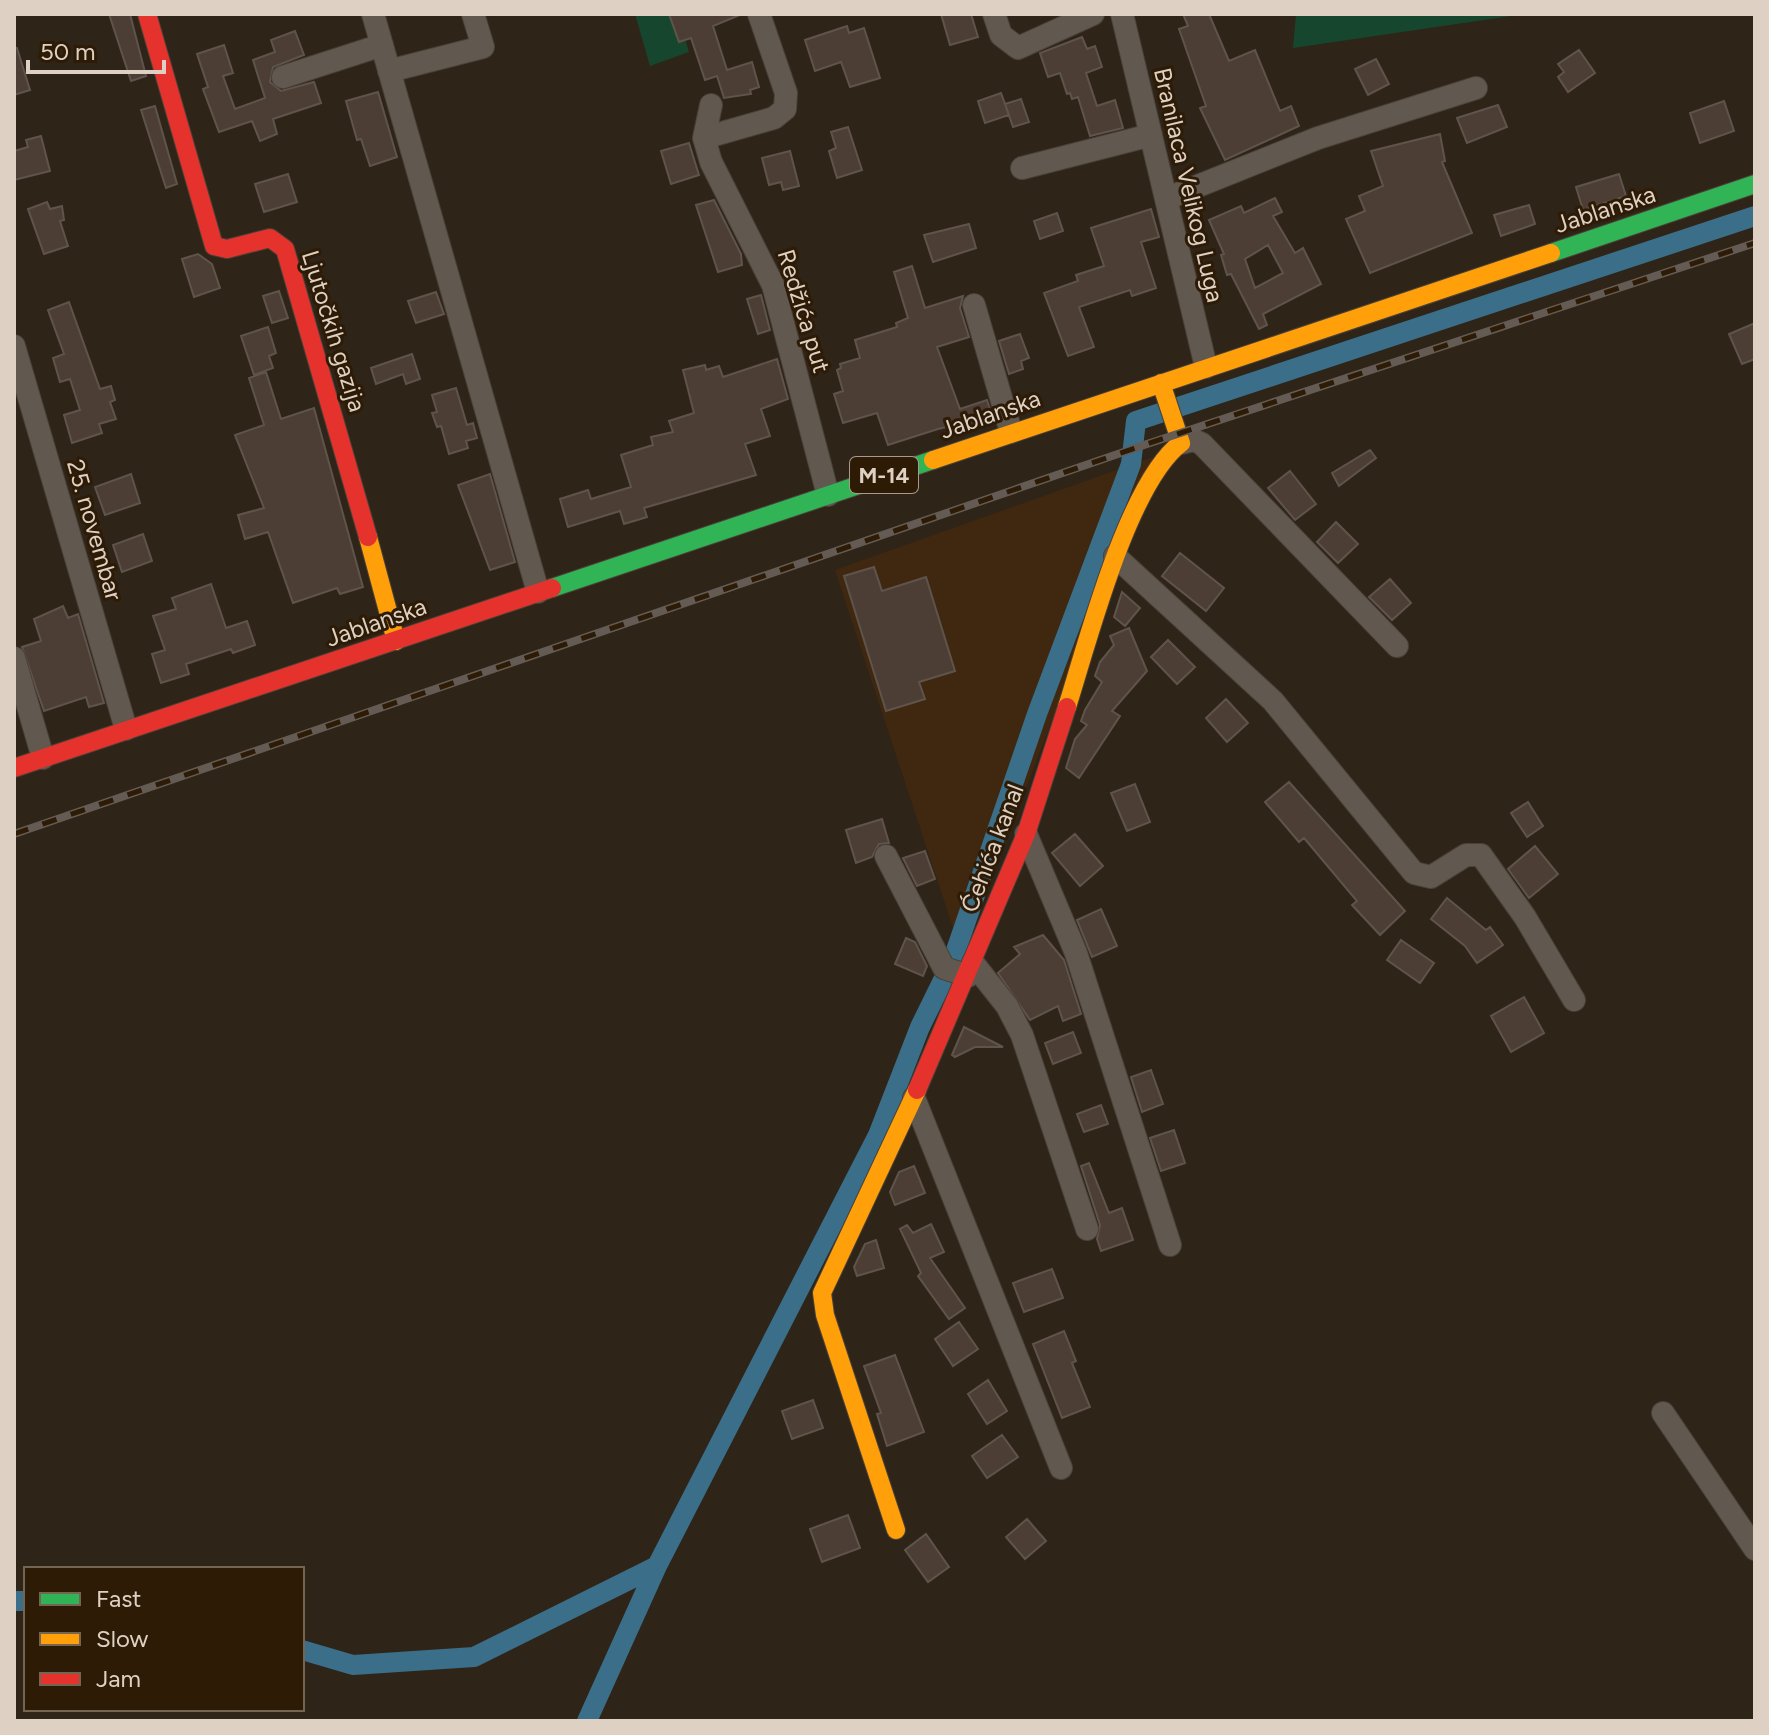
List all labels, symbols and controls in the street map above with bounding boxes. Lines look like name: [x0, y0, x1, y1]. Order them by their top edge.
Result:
scale bar: [28, 24, 164, 74]
text: 50 m: [40, 37, 96, 66]
street label: Branilaca Velikog Luga: [1148, 65, 1230, 305]
street label: Jablanska: [1551, 179, 1659, 239]
street label: Redžića put: [772, 246, 836, 376]
street label: Ljutočkih gazija: [296, 247, 372, 415]
street label: Jablanska: [936, 383, 1044, 445]
street label: 25. novembar: [61, 456, 129, 604]
road number: M-14: [850, 457, 918, 493]
street label: Jablanska: [322, 591, 430, 653]
street label: Ćehića kanal: [954, 780, 1030, 916]
legend: [24, 1567, 304, 1711]
text: Fast: [96, 1584, 141, 1613]
text: Slow: [96, 1624, 149, 1653]
text: Jam: [96, 1664, 141, 1693]

